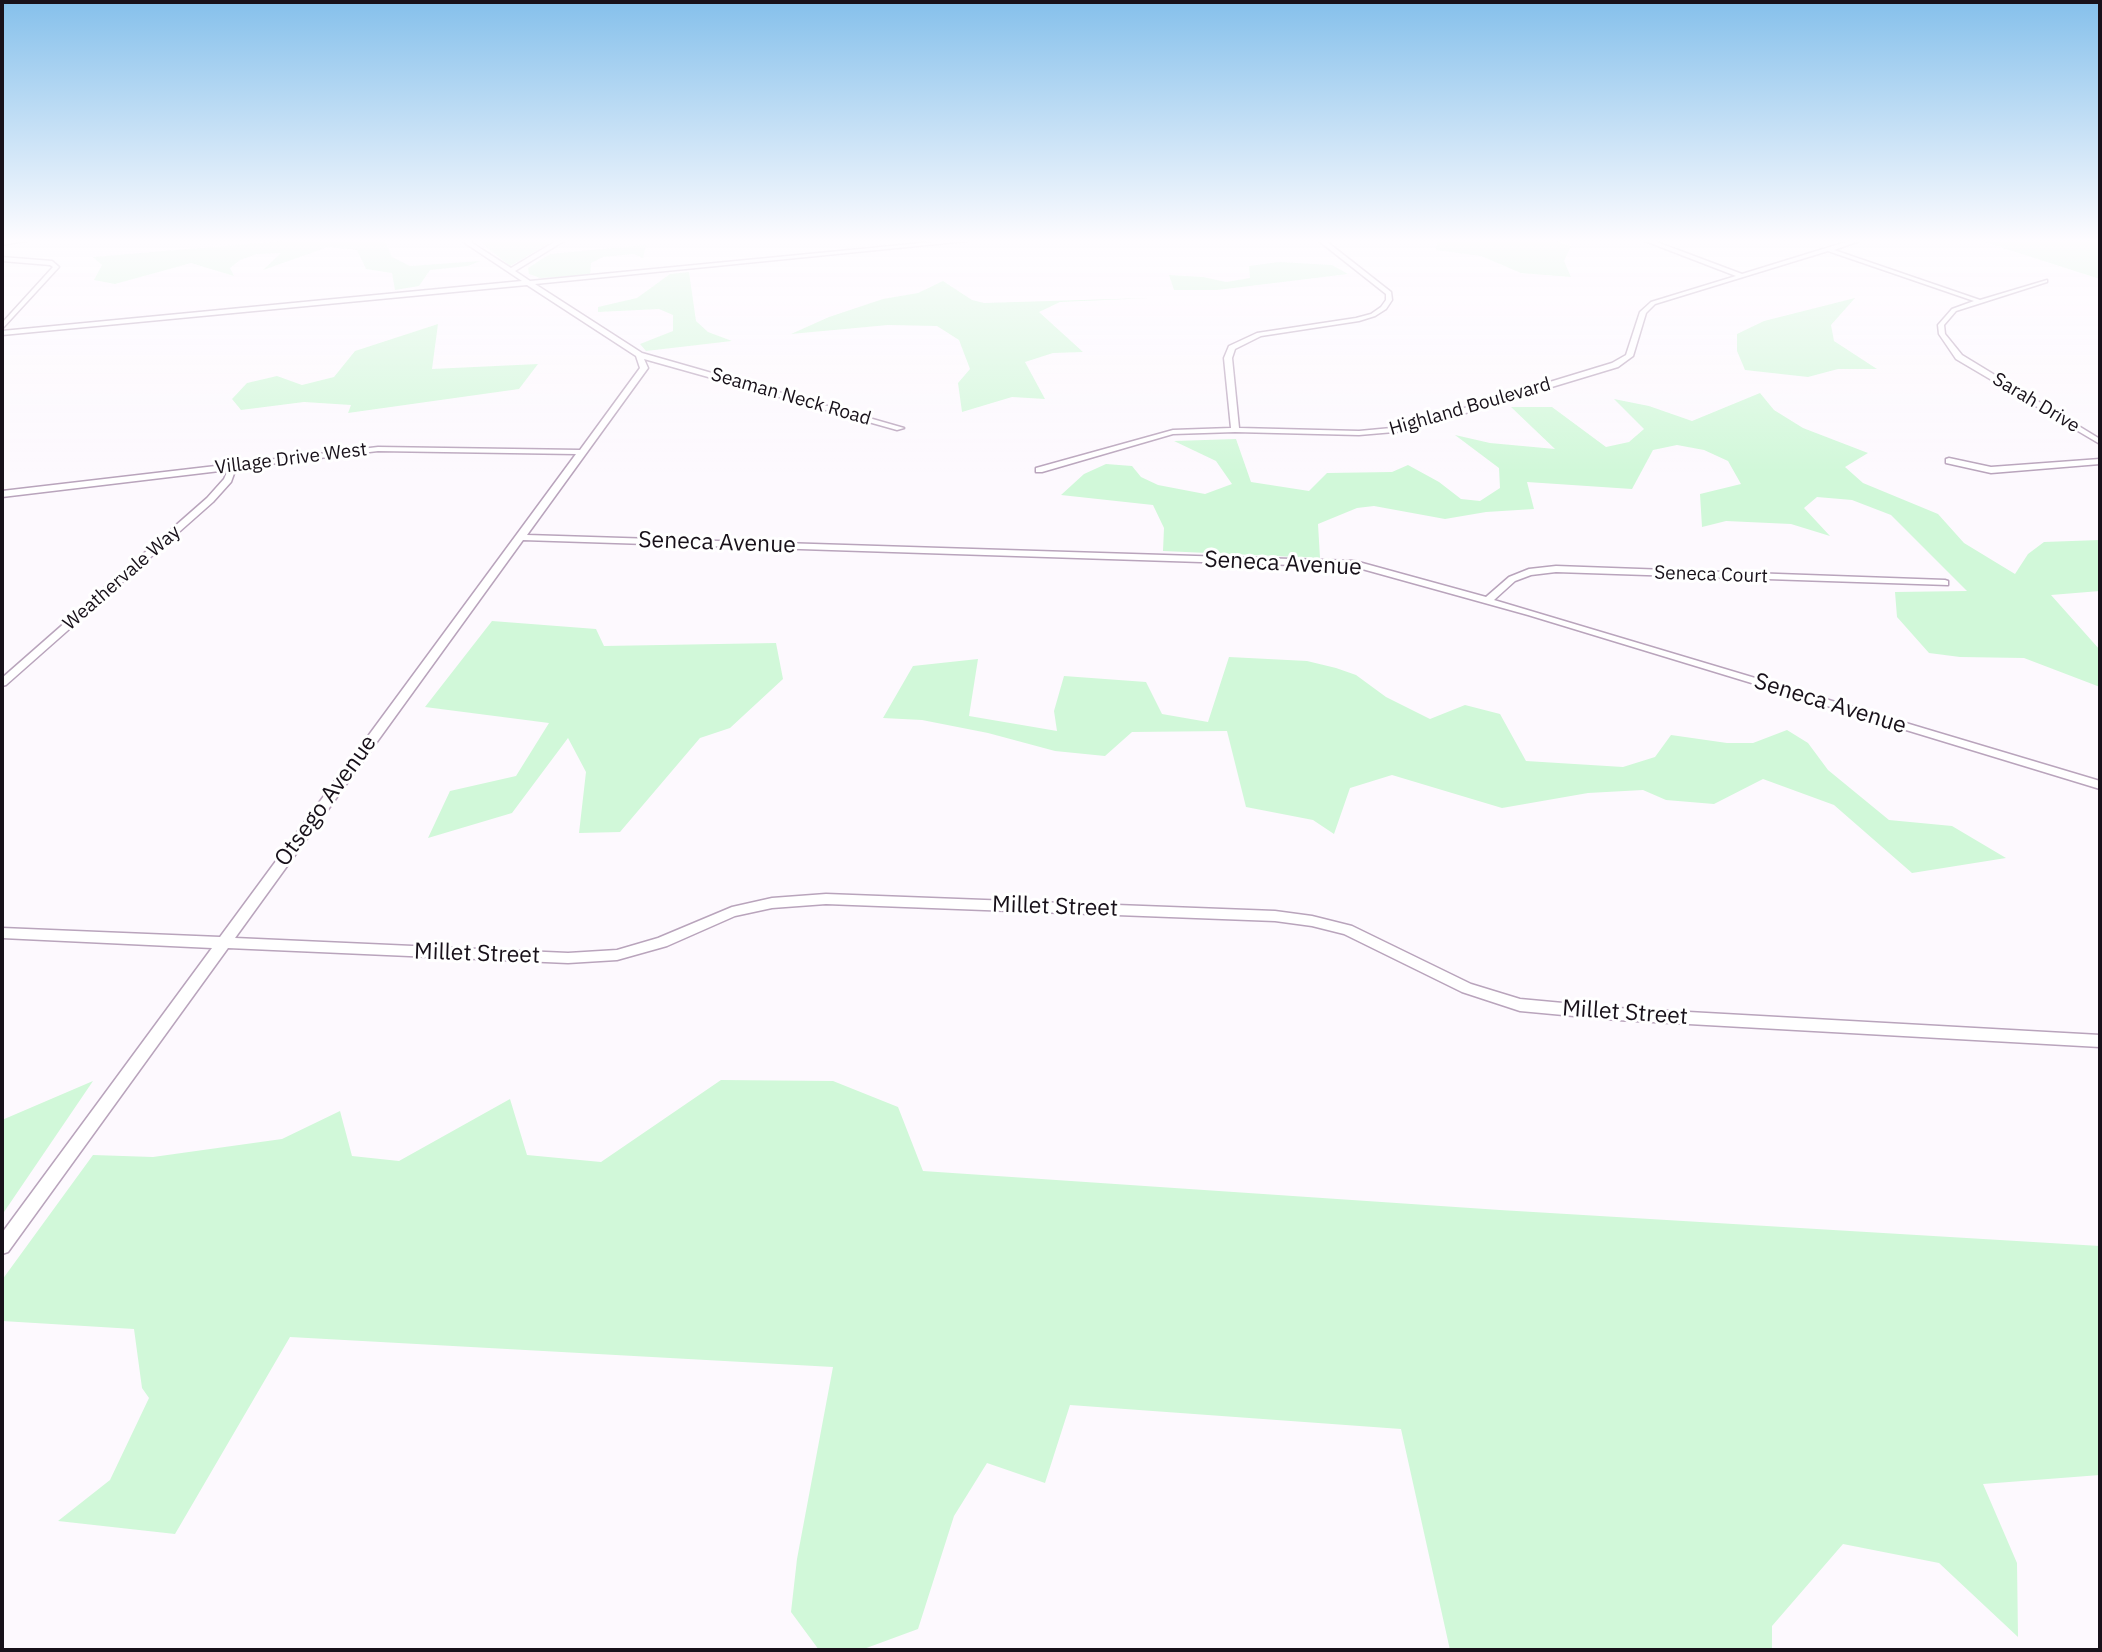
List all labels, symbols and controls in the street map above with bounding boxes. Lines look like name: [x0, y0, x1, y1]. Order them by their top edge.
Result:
street label: Seaman Neck Road: [708, 363, 874, 431]
street label: Sarah Drive: [1988, 368, 2084, 438]
street label: Highland Boulevard: [1387, 373, 1553, 441]
street label: Village Drive West: [214, 438, 368, 480]
street label: Weathervale Way: [59, 521, 185, 635]
street label: Seneca Avenue: [638, 526, 796, 560]
street label: Seneca Avenue: [1204, 546, 1362, 582]
street label: Seneca Court: [1654, 562, 1768, 588]
street label: Seneca Avenue: [1751, 668, 1909, 740]
street label: Otsego Avenue: [269, 730, 383, 872]
street label: Millet Street: [992, 891, 1118, 923]
street label: Millet Street: [414, 938, 540, 970]
street label: Millet Street: [1561, 995, 1689, 1031]

